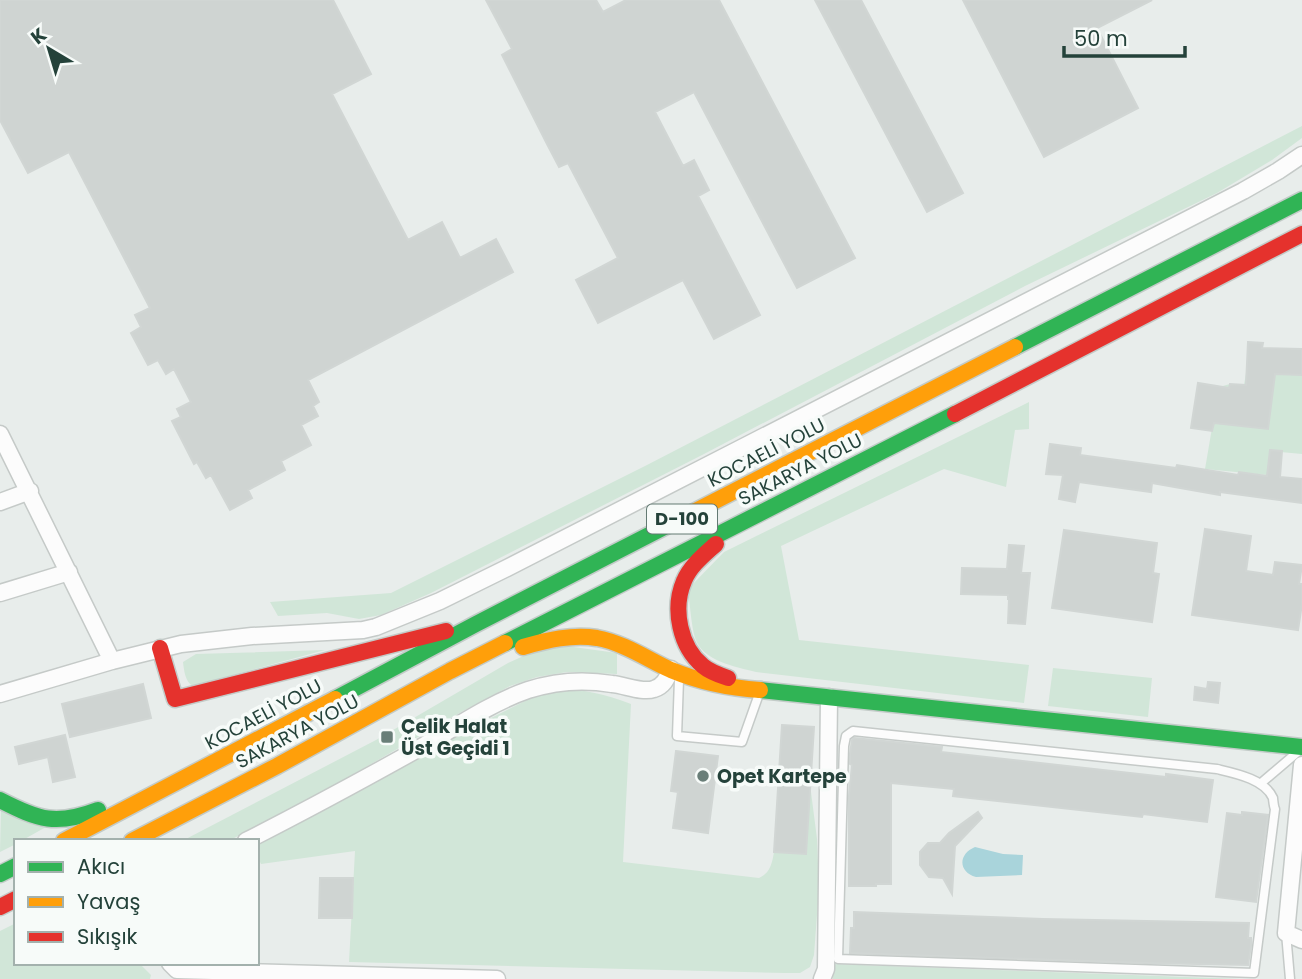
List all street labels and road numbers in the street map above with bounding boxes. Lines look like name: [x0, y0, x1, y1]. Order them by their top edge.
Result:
street label: KOCAELİ YOLU: [703, 411, 830, 494]
street label: SAKARYA YOLU: [734, 427, 867, 512]
road number: D-100: [647, 504, 717, 534]
street label: KOCAELİ YOLU: [200, 672, 326, 757]
street label: SAKARYA YOLU: [231, 688, 364, 775]

